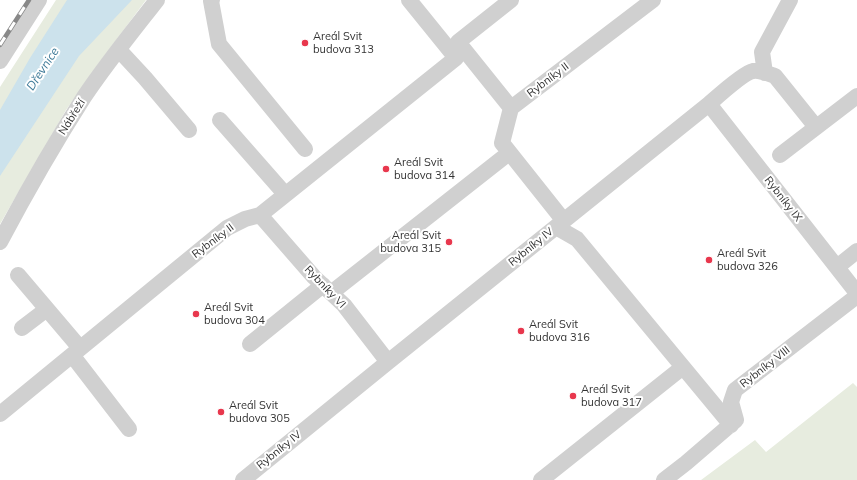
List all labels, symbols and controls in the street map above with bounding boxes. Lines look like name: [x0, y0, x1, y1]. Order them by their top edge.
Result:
place label: Areál Svit budova 313: [313, 30, 374, 56]
marker: Areál Svit budova 313: [300, 38, 310, 48]
water label: Dřevnice: [24, 45, 62, 93]
street label: Rybníky II: [524, 60, 572, 100]
street label: Nábřeží: [56, 97, 88, 137]
place label: Areál Svit budova 314: [394, 156, 455, 182]
marker: Areál Svit budova 314: [381, 164, 391, 174]
street label: Rybníky IX: [761, 174, 805, 224]
street label: Rybníky II: [189, 221, 237, 261]
street label: Rybníky IV: [506, 225, 556, 269]
place label: Areál Svit budova 315: [380, 229, 441, 255]
marker: Areál Svit budova 315: [444, 237, 454, 247]
place label: Areál Svit budova 326: [717, 247, 778, 273]
marker: Areál Svit budova 326: [704, 255, 714, 265]
street label: Rybníky VI: [302, 263, 348, 311]
place label: Areál Svit budova 304: [204, 301, 265, 327]
marker: Areál Svit budova 304: [191, 309, 201, 319]
place label: Areál Svit budova 316: [529, 318, 590, 344]
marker: Areál Svit budova 316: [516, 326, 526, 336]
street label: Rybníky VIII: [737, 343, 793, 391]
place label: Areál Svit budova 317: [581, 383, 642, 409]
marker: Areál Svit budova 317: [568, 391, 578, 401]
place label: Areál Svit budova 305: [229, 399, 290, 425]
marker: Areál Svit budova 305: [216, 407, 226, 417]
street label: Rybníky IV: [254, 428, 304, 472]

